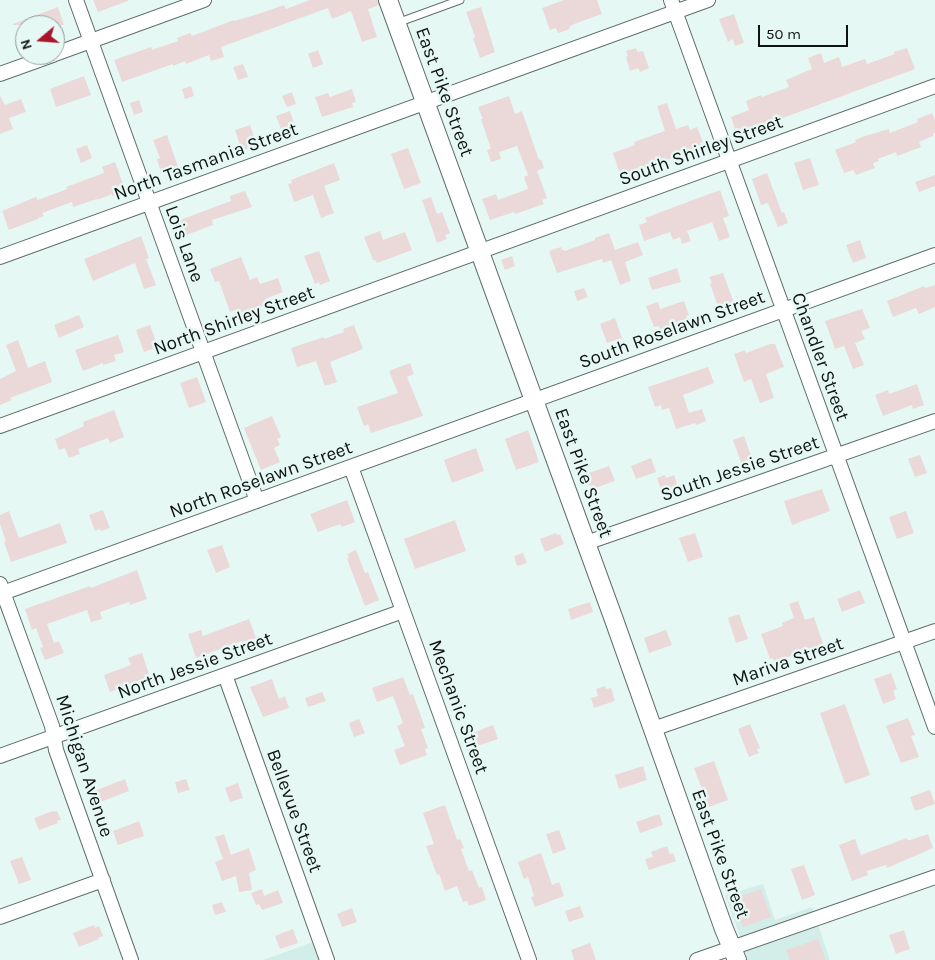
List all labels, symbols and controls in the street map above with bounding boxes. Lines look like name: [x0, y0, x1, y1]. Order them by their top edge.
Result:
north arrow: [15, 15, 65, 65]
scale bar: [760, 15, 850, 47]
street label: East Pike Street: [410, 24, 478, 160]
text: 50 m: [766, 25, 801, 43]
text: N: [17, 37, 36, 52]
street label: South Shirley Street: [616, 111, 786, 191]
street label: North Tasmania Street: [111, 118, 301, 206]
street label: Lois Lane: [160, 203, 208, 285]
street label: North Shirley Street: [150, 281, 318, 361]
street label: South Roselawn Street: [576, 286, 768, 374]
street label: Chandler Street: [786, 290, 854, 424]
street label: East Pike Street: [549, 405, 617, 541]
street label: South Jessie Street: [658, 431, 822, 507]
street label: North Roselawn Street: [167, 436, 355, 524]
street label: North Jessie Street: [115, 627, 275, 705]
street label: Mariva Street: [730, 632, 846, 692]
street label: Mechanic Street: [423, 637, 493, 777]
street label: Michigan Avenue: [50, 692, 118, 840]
street label: Bellevue Street: [261, 746, 327, 876]
street label: East Pike Street: [686, 786, 754, 922]

